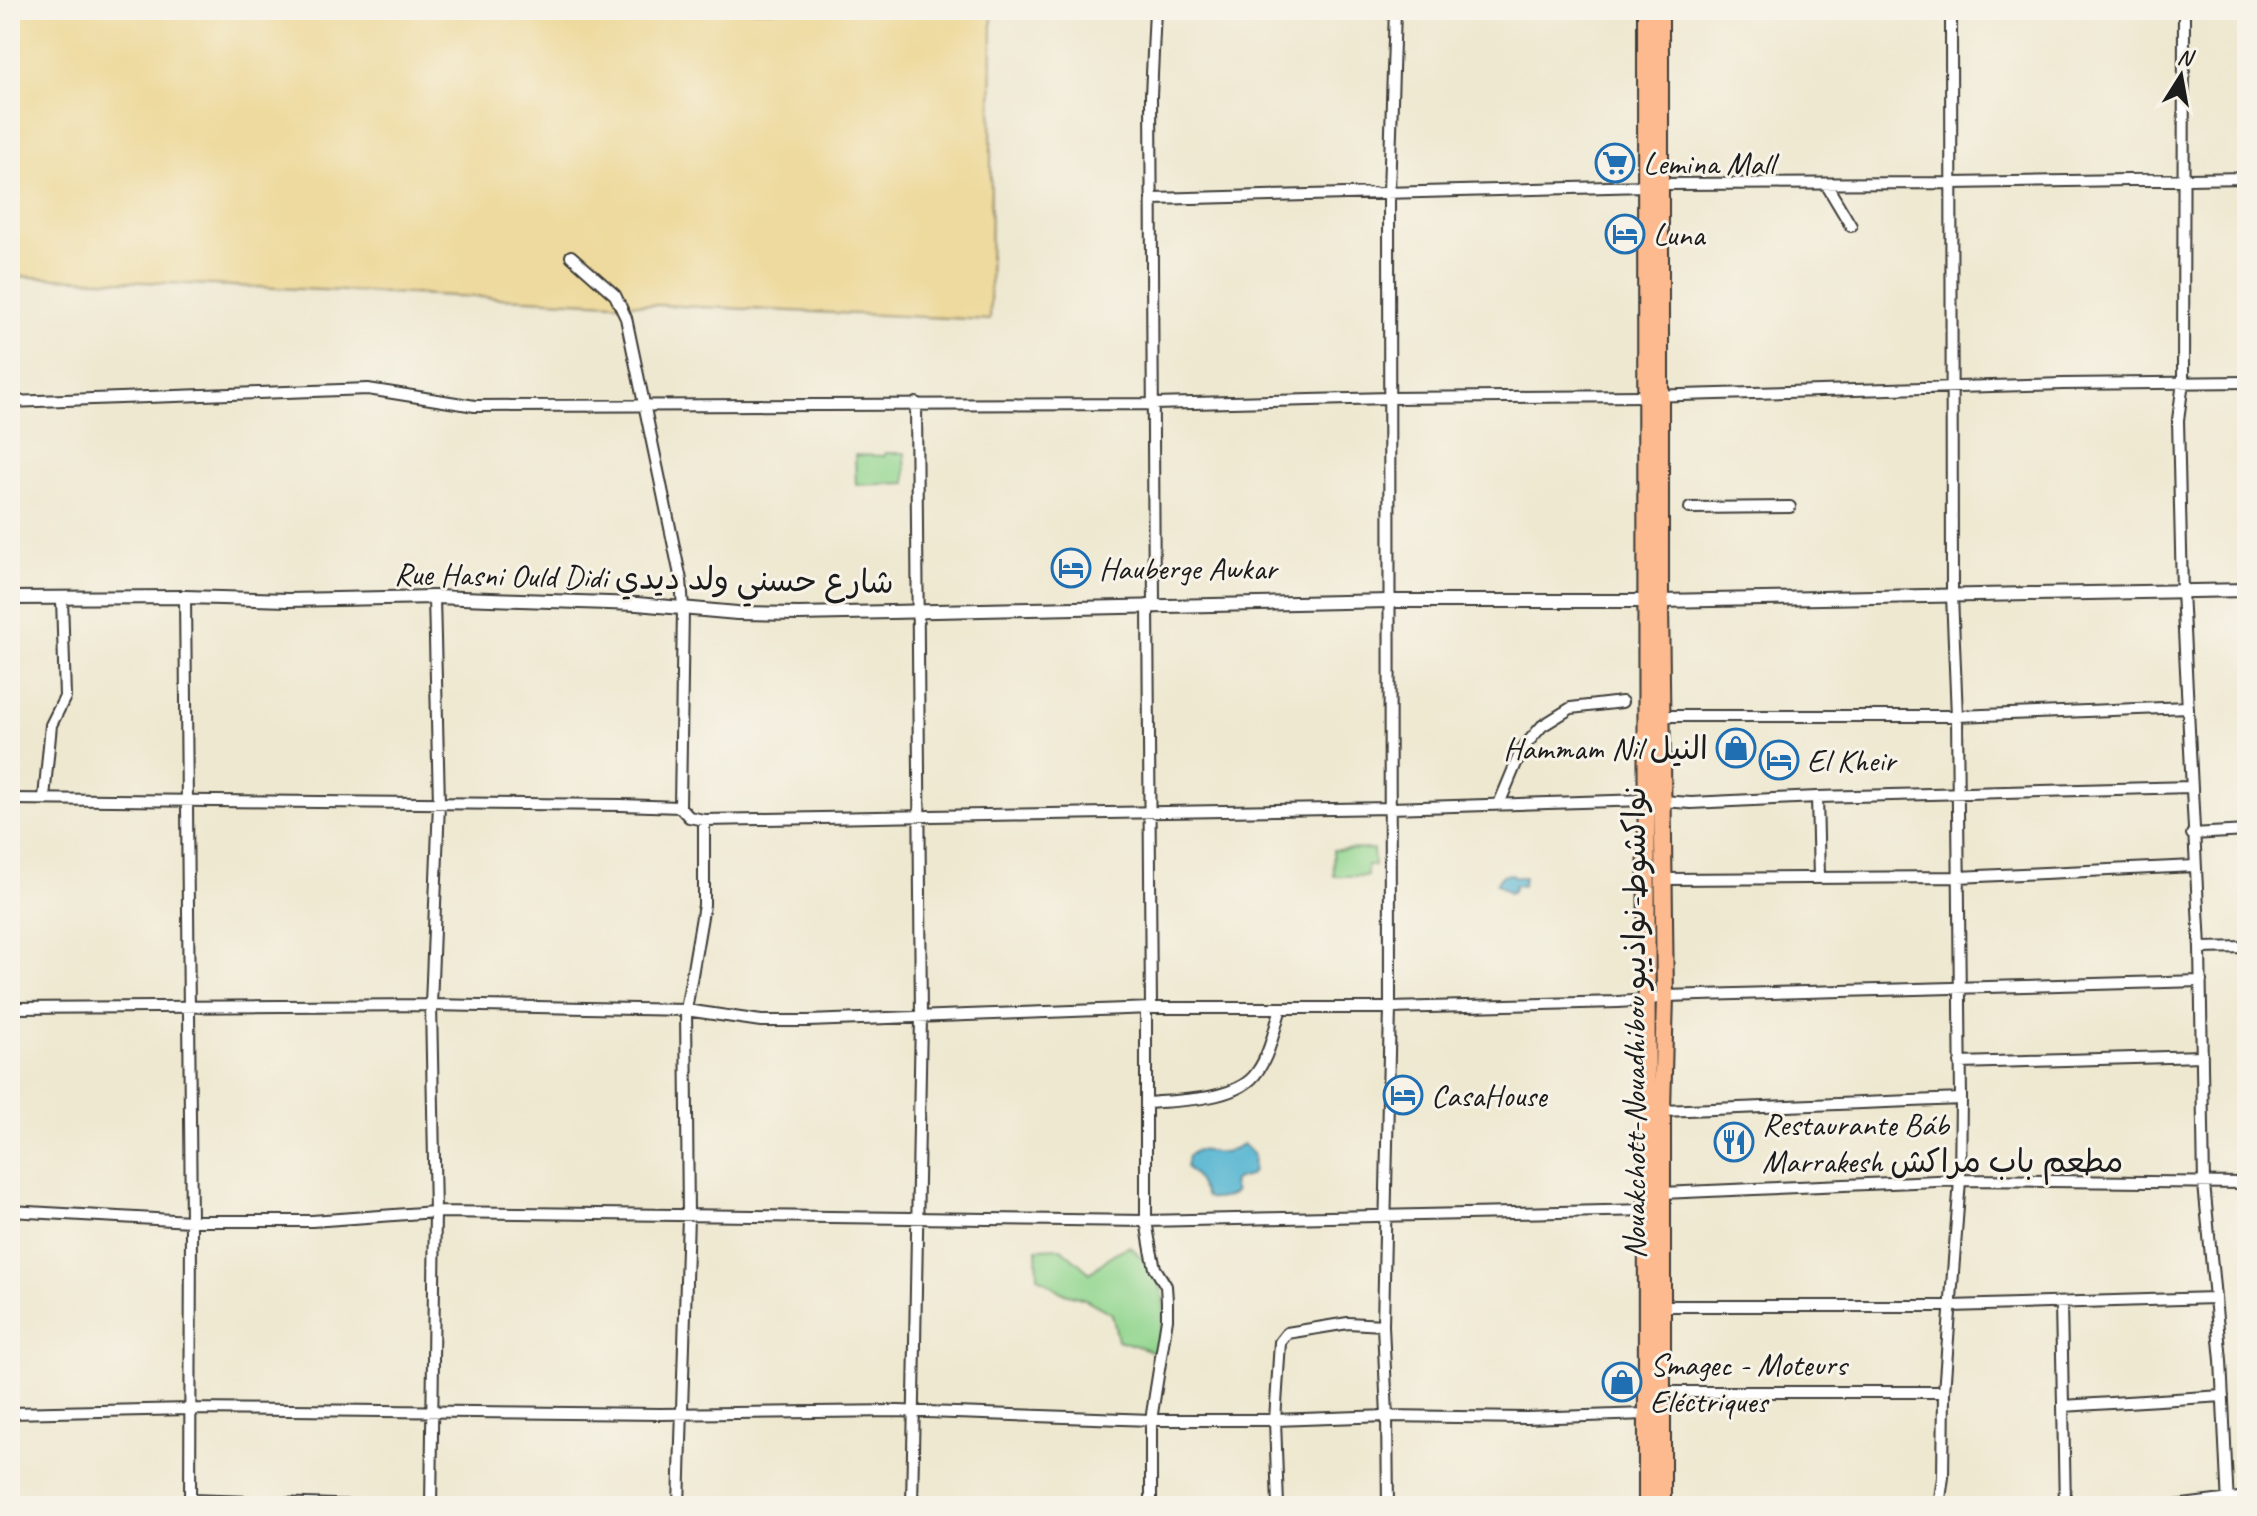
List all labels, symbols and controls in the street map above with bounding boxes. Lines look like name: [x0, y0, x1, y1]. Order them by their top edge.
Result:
north arrow: [2141, 36, 2221, 116]
text: N: [2175, 42, 2197, 73]
supermarket icon: Lemina Mall: [1594, 142, 1636, 184]
place label: Lemina Mall: [1643, 143, 1780, 184]
hotel icon: Luna: [1604, 213, 1646, 255]
place label: Luna: [1653, 214, 1707, 255]
hotel icon: Hauberge Awkar: [1050, 547, 1092, 589]
place label: Hauberge Awkar: [1099, 548, 1279, 589]
street label: Rue Hasni Ould Didi شارع حسني ولد ديدي: [394, 553, 894, 610]
shop icon: Hammam Nil النيل: [1715, 727, 1757, 769]
place label: Hammam Nil النيل: [1503, 728, 1708, 769]
hotel icon: El Kheir: [1758, 739, 1800, 781]
place label: El Kheir: [1807, 740, 1898, 781]
street label: Nouakchott-Nouadhibou نواكشوط-نواذيبو: [1614, 785, 1655, 1259]
hotel icon: CasaHouse: [1382, 1074, 1424, 1116]
place label: CasaHouse: [1431, 1075, 1549, 1116]
place label: Restaurante Báb Marrakesh مطعم باب مراكش: [1762, 1104, 2123, 1185]
restaurant icon: Restaurante Báb Marrakesh مطعم باب مراكش: [1713, 1121, 1755, 1163]
place label: Smagec - Moteurs Eléctriques: [1650, 1344, 1850, 1422]
shop icon: Smagec - Moteurs Eléctriques: [1601, 1361, 1643, 1403]

